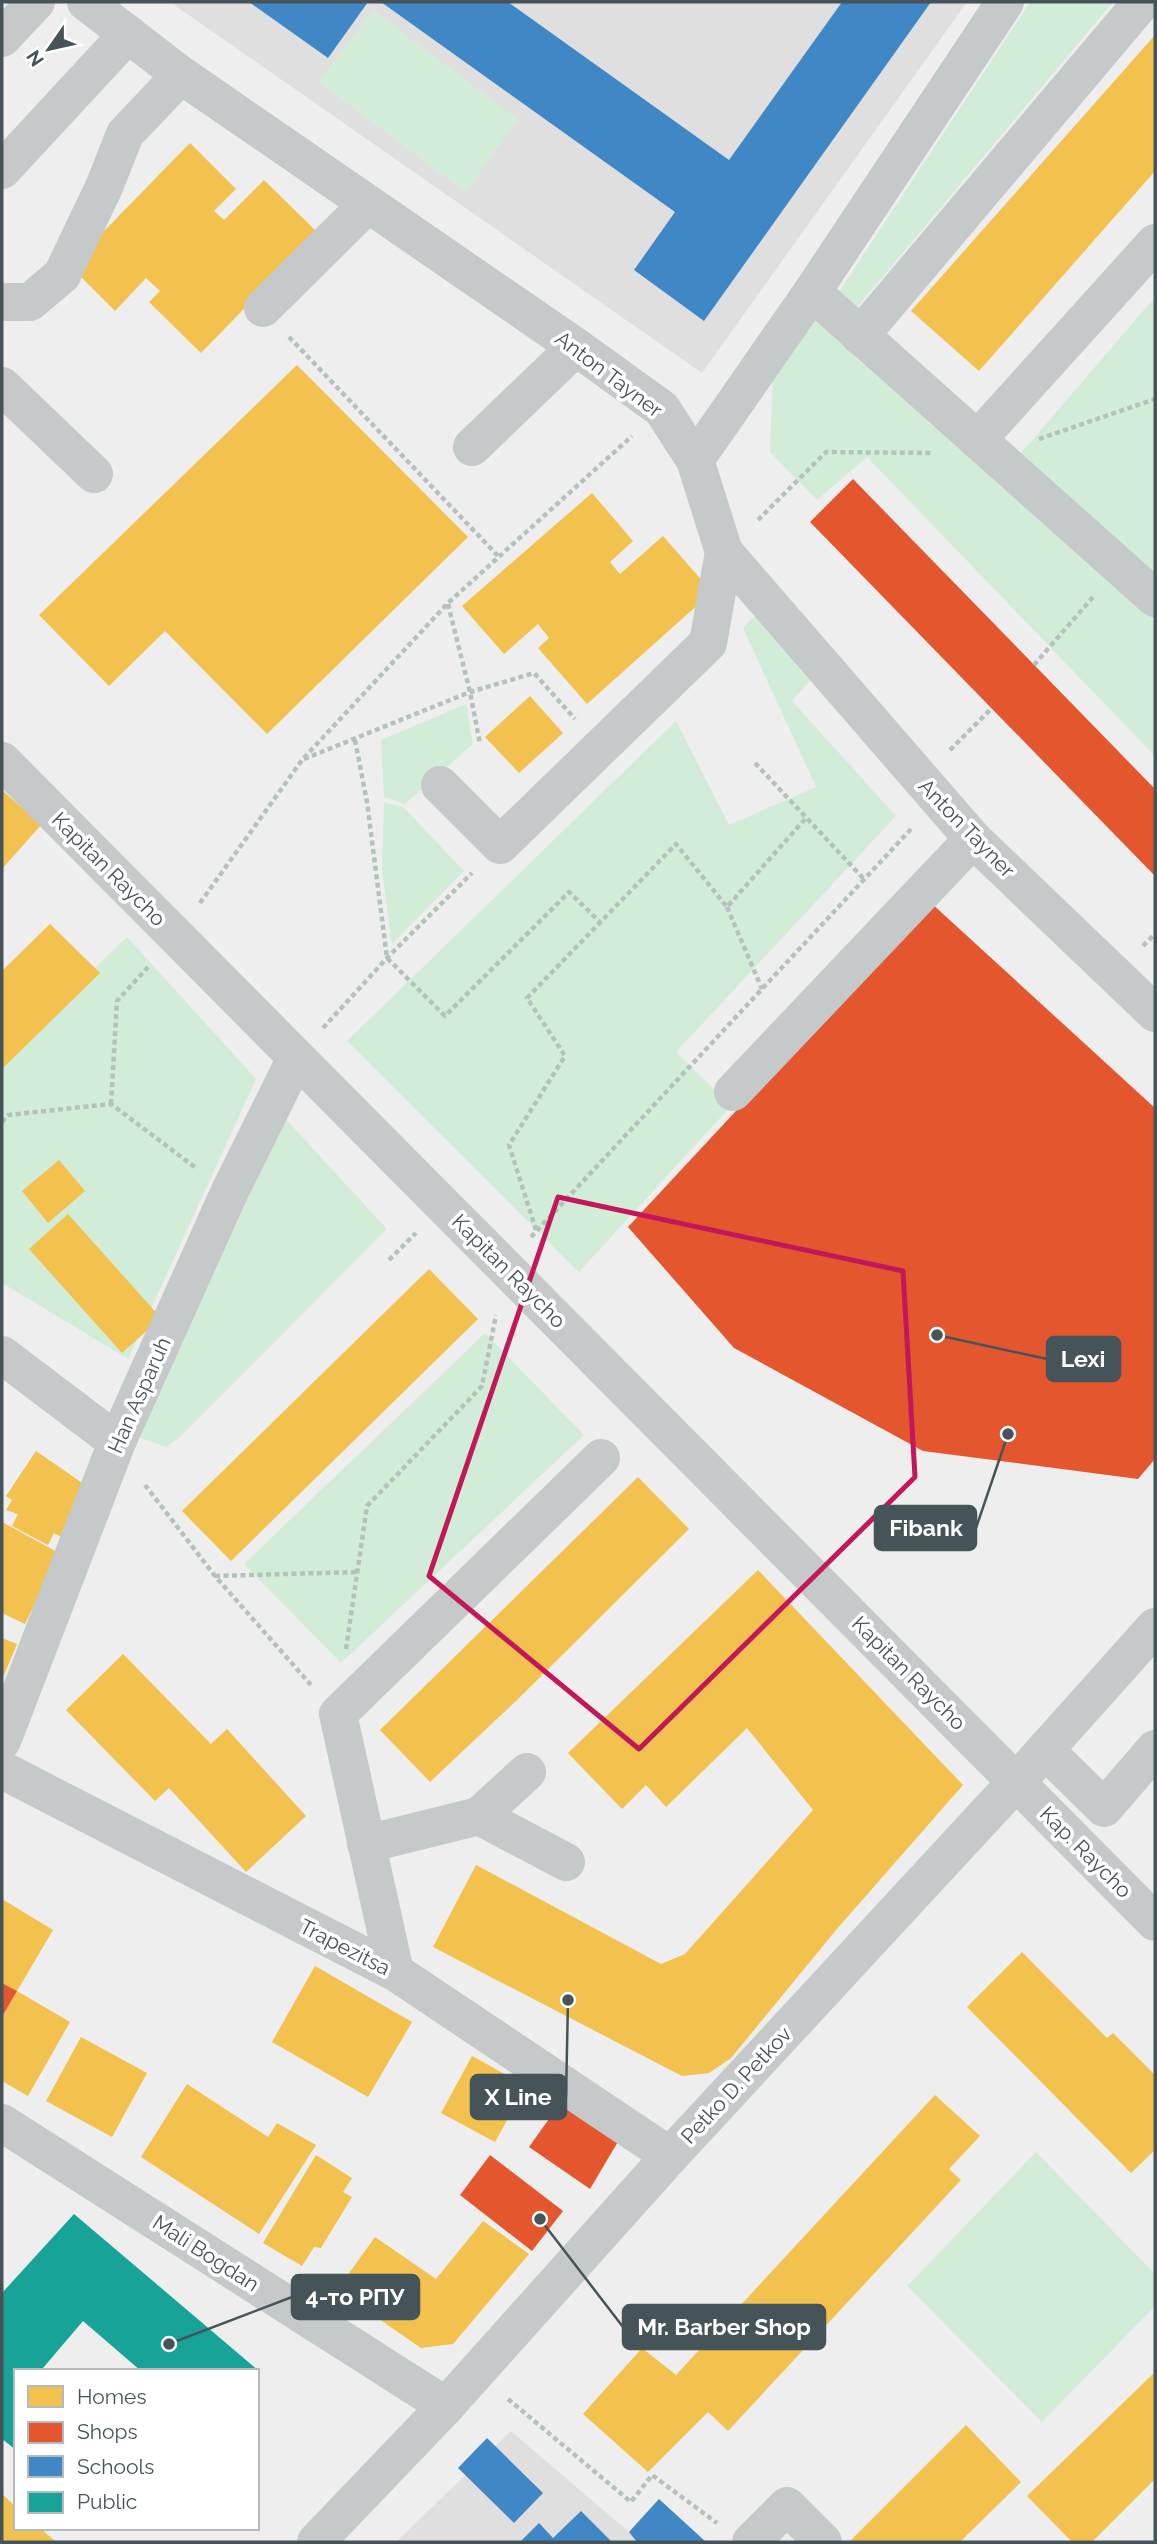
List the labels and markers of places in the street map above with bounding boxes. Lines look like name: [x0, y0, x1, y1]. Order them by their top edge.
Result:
callout: Lexi: [1047, 1337, 1120, 1381]
callout: Fibank: [875, 1506, 976, 1550]
callout: X Line: [471, 2075, 566, 2119]
callout: 4-то РПУ: [292, 2275, 419, 2319]
callout: Mr. Barber Shop: [623, 2305, 825, 2349]

